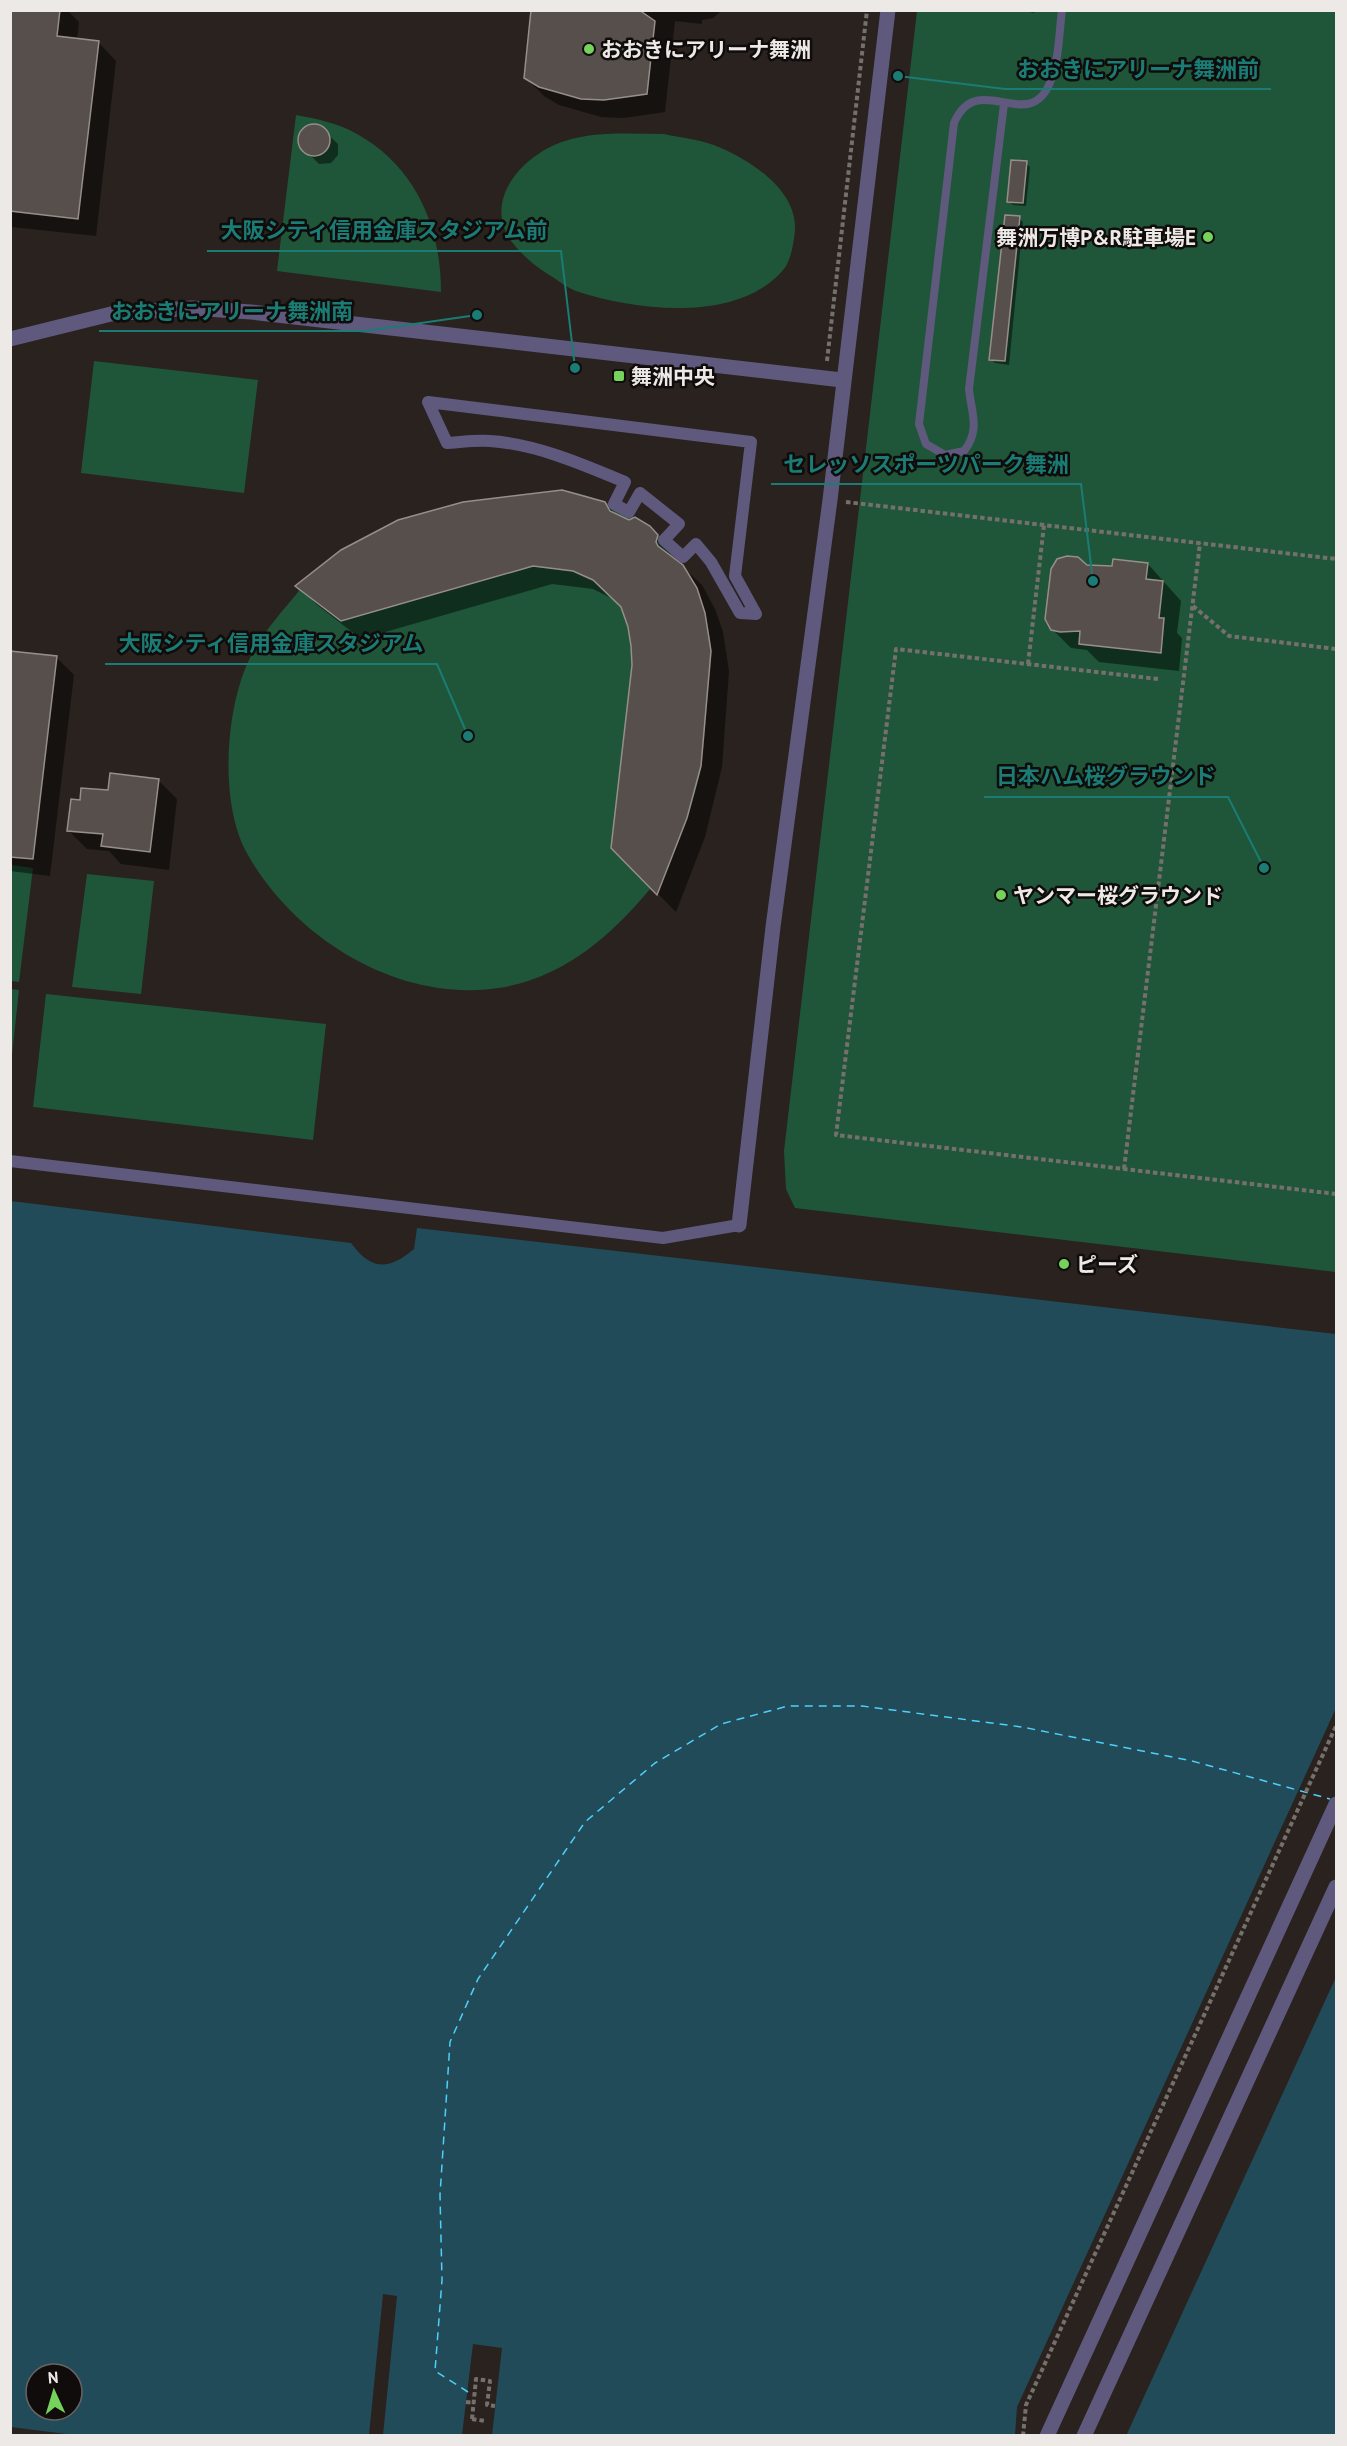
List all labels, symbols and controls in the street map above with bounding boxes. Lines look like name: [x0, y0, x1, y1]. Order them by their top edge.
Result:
place label: おおきにアリーナ舞洲: [601, 36, 811, 63]
marker: おおきにアリーナ舞洲: [582, 42, 596, 56]
callout: おおきにアリーナ舞洲前: [1005, 49, 1271, 89]
text: おおきにアリーナ舞洲前: [1017, 55, 1259, 83]
callout: 大阪シティ信用金庫スタジアム前: [207, 211, 561, 251]
text: 大阪シティ信用金庫スタジアム前: [220, 216, 548, 244]
place label: 舞洲万博P&R駐車場E: [996, 224, 1196, 251]
marker: 舞洲万博P&R駐車場E: [1201, 230, 1215, 244]
callout: おおきにアリーナ舞洲南: [99, 291, 365, 331]
text: おおきにアリーナ舞洲南: [111, 297, 353, 325]
place label: 舞洲中央: [631, 363, 715, 390]
marker: 舞洲中央: [612, 369, 626, 383]
callout: セレッソスポーツパーク舞洲: [771, 444, 1081, 484]
text: セレッソスポーツパーク舞洲: [783, 450, 1069, 478]
callout: 大阪シティ信用金庫スタジアム: [105, 624, 437, 664]
text: 大阪シティ信用金庫スタジアム: [118, 629, 424, 657]
callout: 日本ハム桜グラウンド: [984, 757, 1228, 797]
text: 日本ハム桜グラウンド: [996, 762, 1216, 790]
place label: ヤンマー桜グラウンド: [1013, 882, 1223, 909]
marker: ヤンマー桜グラウンド: [994, 888, 1008, 902]
place label: ピーズ: [1076, 1251, 1138, 1278]
marker: ピーズ: [1057, 1257, 1071, 1271]
north arrow: [24, 2362, 84, 2422]
text: N: [47, 2367, 59, 2387]

